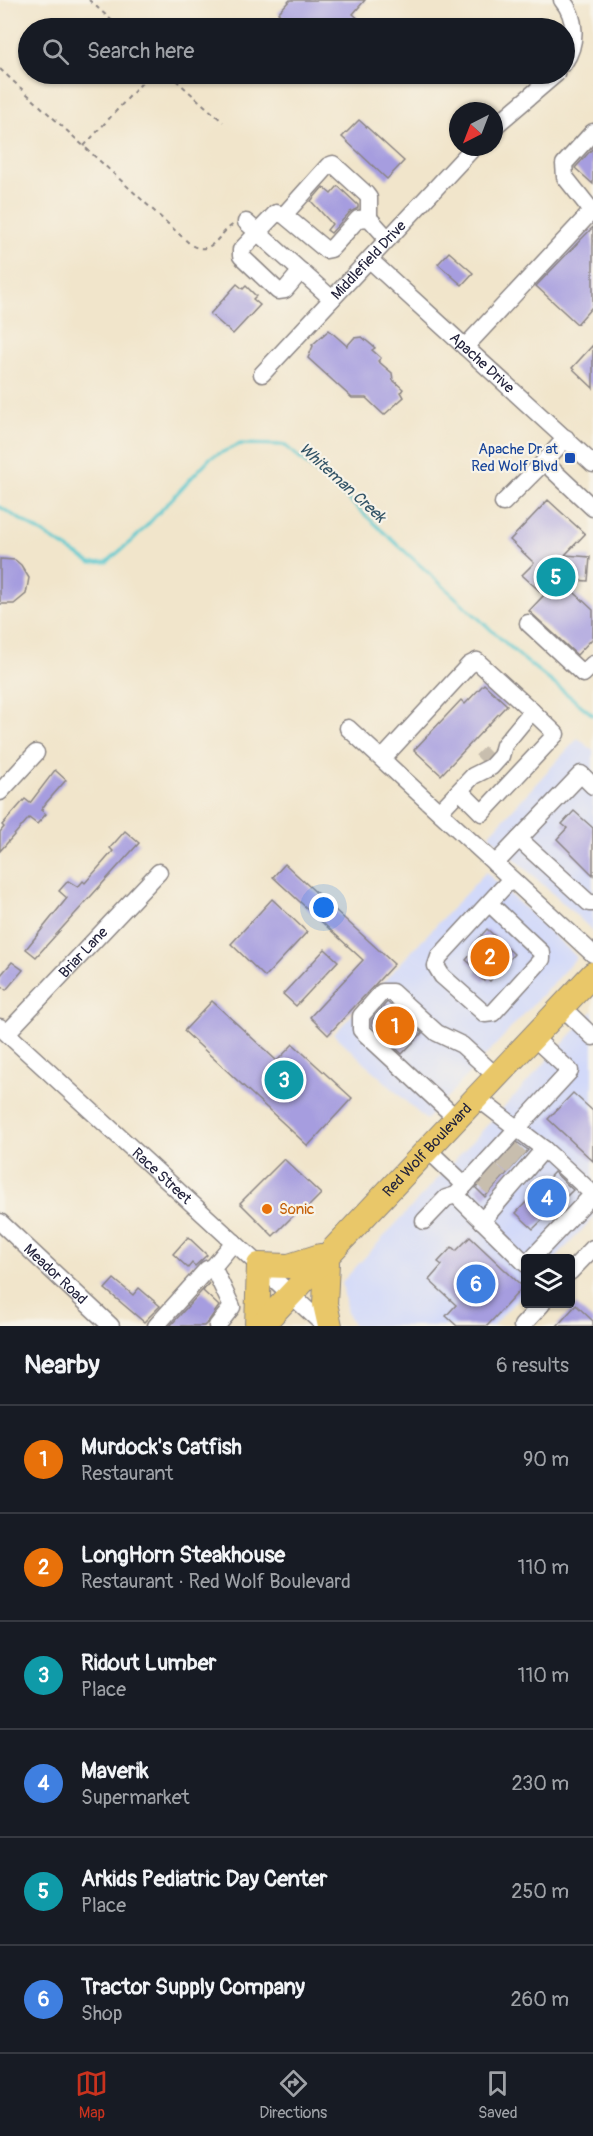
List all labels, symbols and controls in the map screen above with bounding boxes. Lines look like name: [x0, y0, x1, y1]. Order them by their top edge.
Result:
search box: [18, 18, 575, 84]
icon: search: [39, 35, 72, 68]
text: Search here: [87, 37, 194, 65]
north arrow: [449, 102, 503, 156]
street label: Middlefield Drive: [327, 216, 411, 304]
street label: Apache Drive: [445, 329, 519, 398]
water label: Whiteman Creek: [295, 439, 391, 528]
place label: Apache Dr at Red Wolf Blvd: [471, 440, 559, 476]
marker: Apache Dr at Red Wolf Blvd: [563, 451, 577, 465]
pin: 5: [536, 554, 576, 600]
your location: [309, 893, 338, 922]
street label: Briar Lane: [55, 923, 113, 982]
pin: 2: [470, 934, 510, 980]
pin: 1: [376, 1004, 414, 1048]
pin: 3: [264, 1058, 304, 1102]
street label: Red Wolf Boulevard: [379, 1099, 476, 1201]
street label: Race Street: [128, 1144, 196, 1209]
pin: 4: [528, 1176, 566, 1220]
place label: Sonic: [279, 1200, 315, 1219]
marker: Sonic: [260, 1202, 274, 1216]
street label: Meador Road: [19, 1240, 91, 1309]
map controls: [521, 1254, 575, 1308]
button: layers: [521, 1254, 575, 1308]
pin: 6: [456, 1262, 496, 1306]
text: Nearby: [24, 1349, 100, 1381]
text: 6 results: [496, 1353, 569, 1378]
text: Murdock's Catfish: [81, 1433, 242, 1461]
text: 1: [40, 1447, 47, 1472]
text: 90 m: [523, 1447, 569, 1472]
text: Restaurant: [81, 1461, 173, 1486]
text: LongHorn Steakhouse: [81, 1541, 285, 1569]
text: 2: [38, 1555, 49, 1580]
text: 110 m: [518, 1555, 569, 1580]
text: Restaurant · Red Wolf Boulevard: [81, 1569, 351, 1594]
text: Ridout Lumber: [81, 1649, 216, 1677]
text: 3: [38, 1663, 49, 1688]
text: 110 m: [518, 1663, 569, 1688]
text: Place: [81, 1677, 126, 1702]
text: Maverik: [81, 1757, 149, 1785]
text: 4: [38, 1771, 49, 1796]
text: 230 m: [512, 1771, 569, 1796]
text: Supermarket: [81, 1785, 190, 1810]
text: Arkids Pediatric Day Center: [81, 1865, 327, 1893]
text: 5: [38, 1879, 49, 1904]
text: 250 m: [511, 1879, 569, 1904]
text: Place: [81, 1893, 126, 1918]
text: Tractor Supply Company: [81, 1973, 305, 2001]
text: 6: [38, 1987, 49, 2012]
text: 260 m: [510, 1987, 569, 2012]
text: Shop: [81, 2001, 122, 2026]
tab: Map: [75, 2067, 108, 2123]
tab: Directions: [259, 2067, 327, 2123]
tab: Saved: [478, 2067, 518, 2123]

